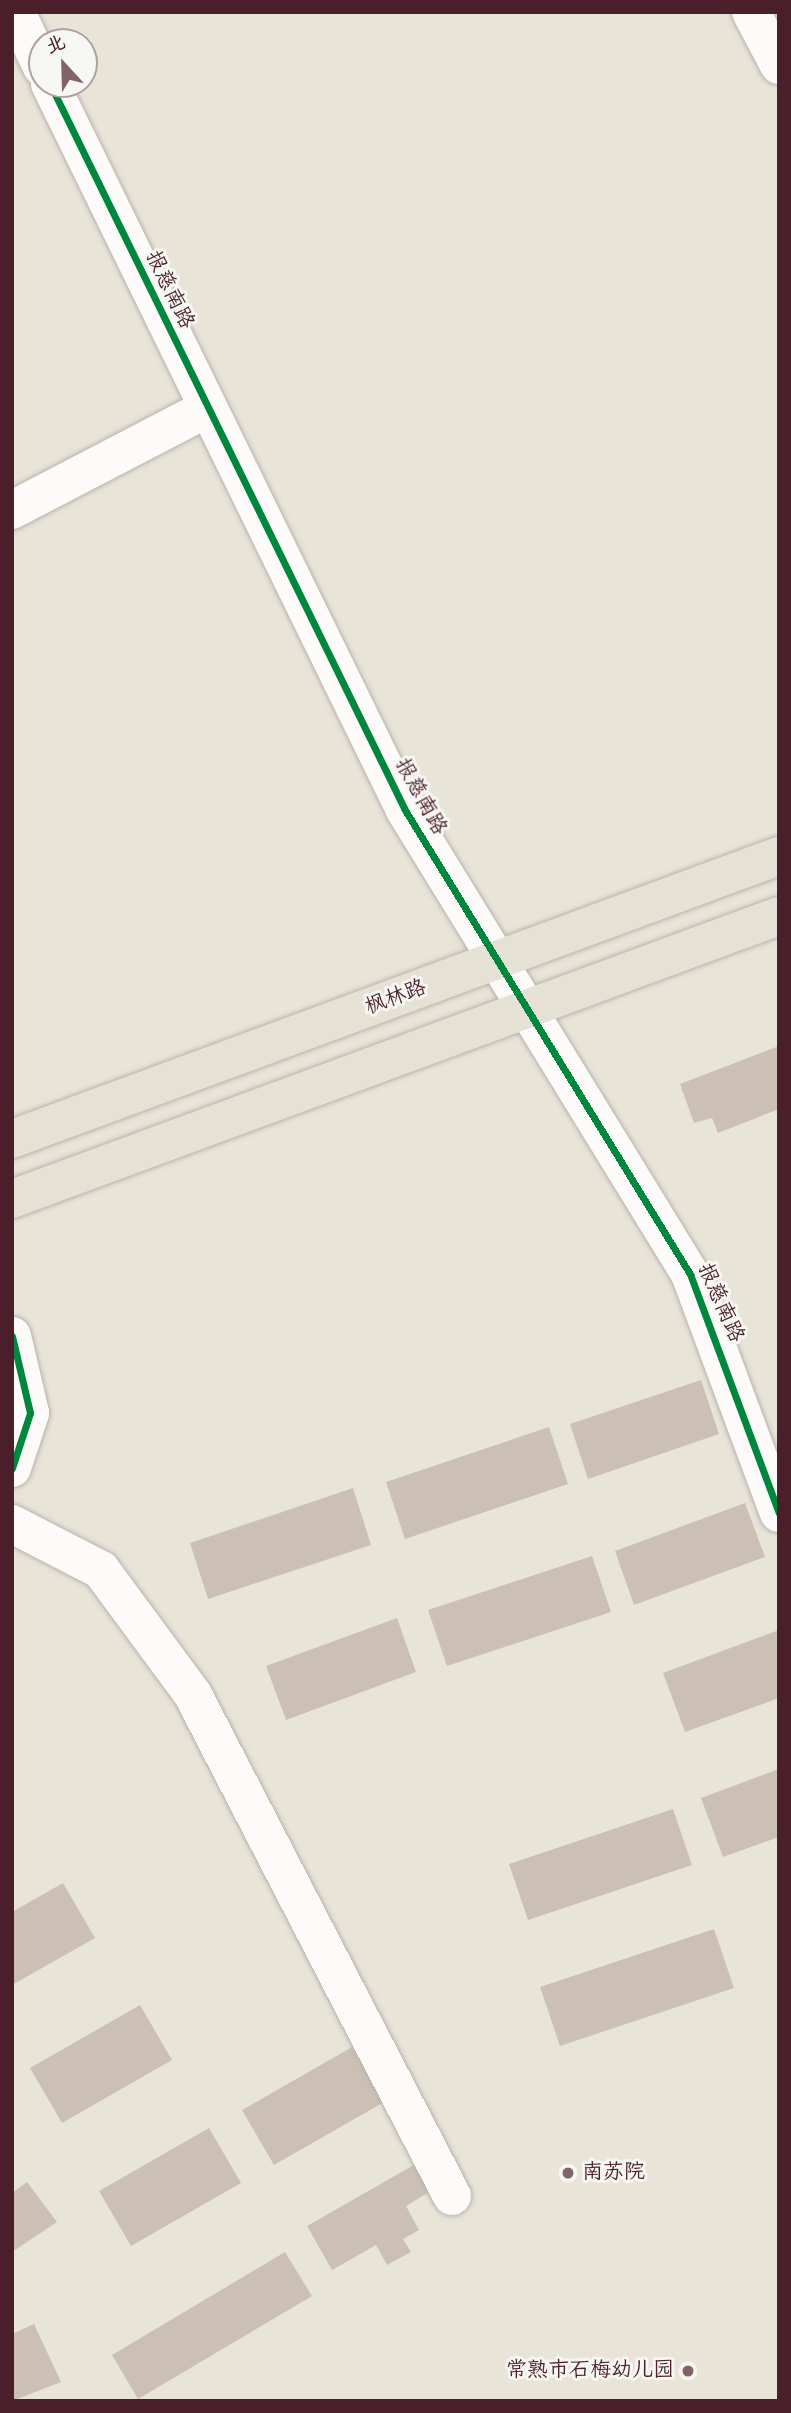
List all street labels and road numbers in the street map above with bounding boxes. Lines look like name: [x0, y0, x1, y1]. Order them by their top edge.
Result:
street label: 报慈南路: [139, 247, 199, 333]
street label: 报慈南路: [389, 754, 451, 840]
street label: 枫林路: [362, 975, 430, 1021]
street label: 报慈南路: [691, 1260, 749, 1346]

